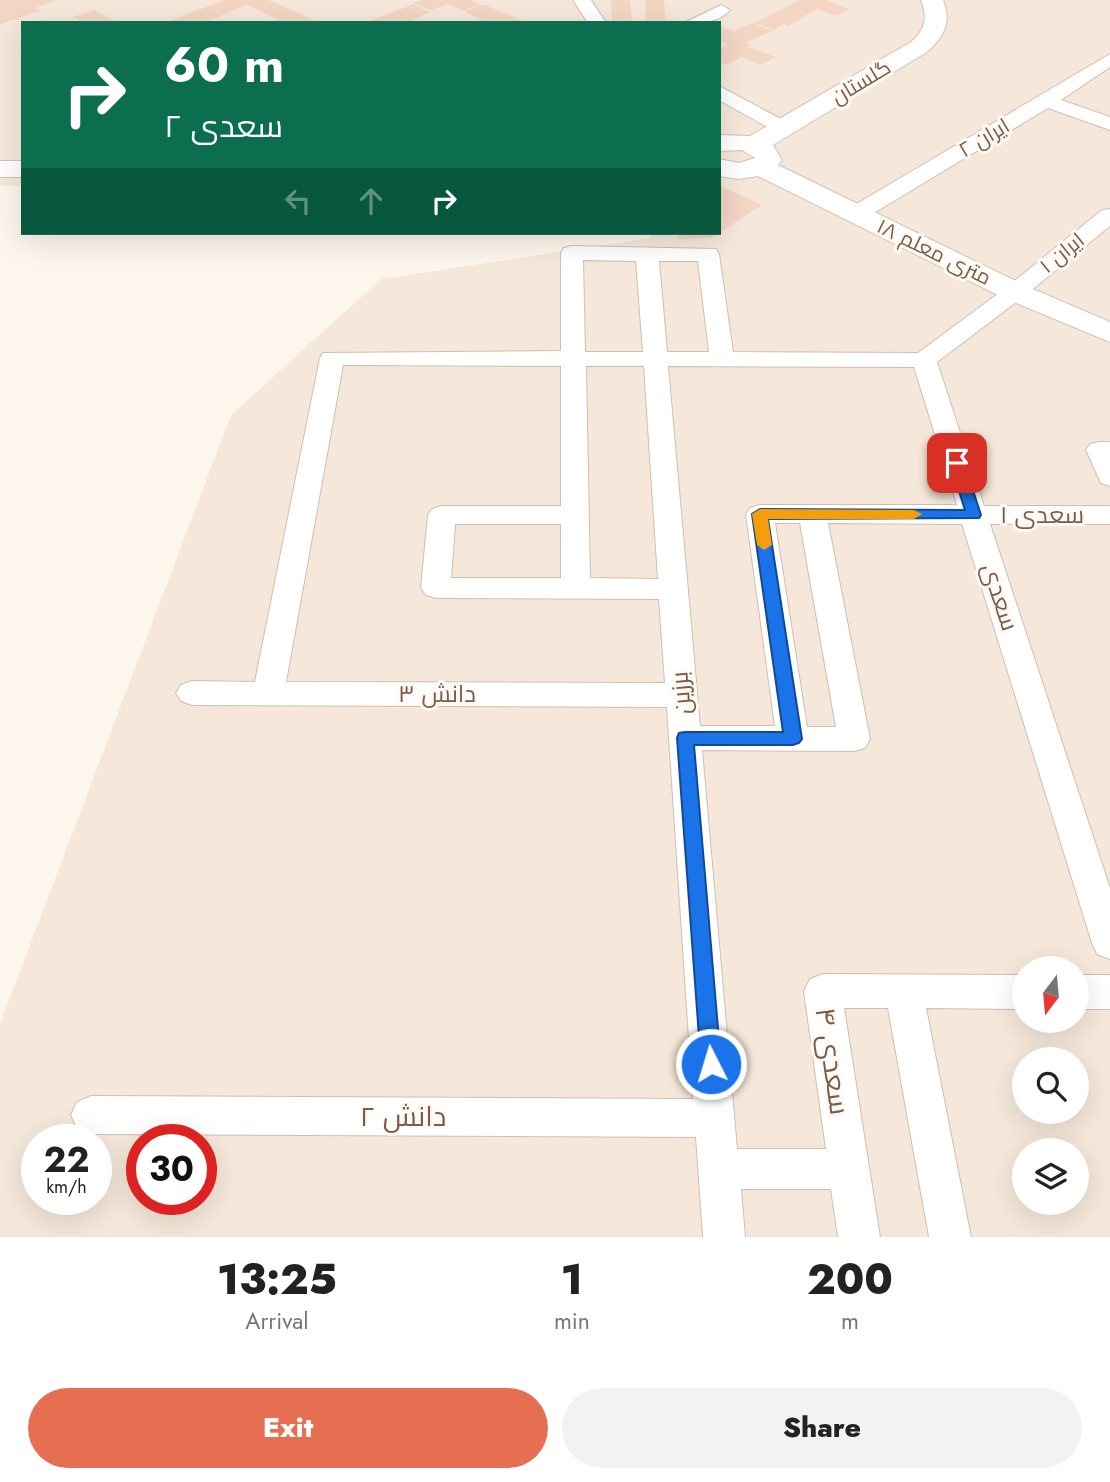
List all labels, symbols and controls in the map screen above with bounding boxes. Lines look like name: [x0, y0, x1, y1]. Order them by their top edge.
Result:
text: 60 m: [164, 30, 284, 100]
icon: right: [49, 49, 140, 140]
street label: گلستان: [825, 52, 897, 112]
text: سعدی ۲: [164, 103, 283, 149]
street label: ایران ۲: [953, 111, 1015, 165]
icon: left: [279, 182, 317, 220]
icon: ahead: [352, 182, 390, 220]
icon: right: [425, 182, 463, 220]
street label: ۱۸ متری معلم: [872, 211, 996, 293]
street label: ایران ۱: [1033, 226, 1091, 280]
pin: [927, 433, 987, 493]
icon: arrive: [938, 444, 976, 482]
street label: سعدی ۱: [1000, 497, 1084, 532]
street label: سعدی: [973, 558, 1028, 635]
street label: برزین: [661, 670, 700, 716]
street label: دانش ۳: [398, 676, 476, 711]
north arrow: [1012, 956, 1088, 1032]
map controls: [1012, 956, 1089, 1215]
street label: سعدی ۴: [805, 1005, 860, 1117]
position arrow: [674, 1027, 748, 1101]
button: search: [1012, 1047, 1089, 1124]
street label: دانش ۲: [360, 1096, 446, 1137]
speed limit sign: 30: [126, 1124, 217, 1215]
text: 22: [44, 1135, 89, 1185]
button: layers: [1012, 1138, 1089, 1215]
text: km/h: [46, 1174, 87, 1200]
text: 13:25: [217, 1249, 337, 1310]
text: 1: [561, 1249, 583, 1310]
text: 200: [807, 1249, 893, 1310]
text: Arrival: [245, 1304, 309, 1338]
text: min: [554, 1304, 590, 1338]
text: m: [841, 1304, 859, 1338]
button: Exit: [28, 1388, 548, 1468]
button: Share: [562, 1388, 1082, 1468]

